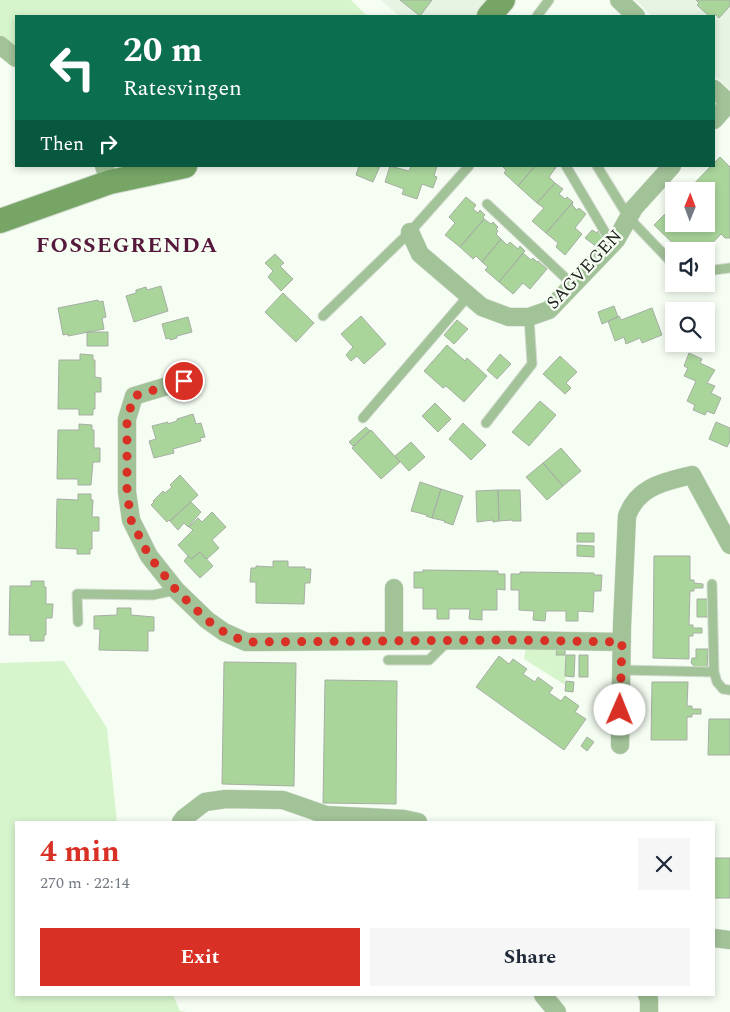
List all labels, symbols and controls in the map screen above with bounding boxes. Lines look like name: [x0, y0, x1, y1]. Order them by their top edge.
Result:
text: 20 m: [123, 24, 203, 77]
icon: left: [40, 35, 105, 100]
text: Ratesvingen: [123, 72, 242, 105]
text: Then: [40, 130, 84, 159]
icon: right: [94, 130, 122, 158]
north arrow: [665, 182, 715, 232]
map controls: [665, 182, 715, 352]
street label: SAGVEGEN: [540, 223, 629, 315]
district label: FOSSEGRENDA: [36, 229, 218, 262]
button: sound: [665, 242, 715, 292]
button: search: [665, 302, 715, 352]
pin: [163, 360, 205, 402]
icon: arrive: [170, 367, 198, 395]
position arrow: [593, 683, 645, 735]
text: 4 min: [40, 829, 120, 875]
button: close: [638, 838, 690, 890]
text: 270 m · 22:14: [40, 871, 130, 895]
button: Exit: [40, 928, 360, 986]
button: Share: [370, 928, 690, 986]

